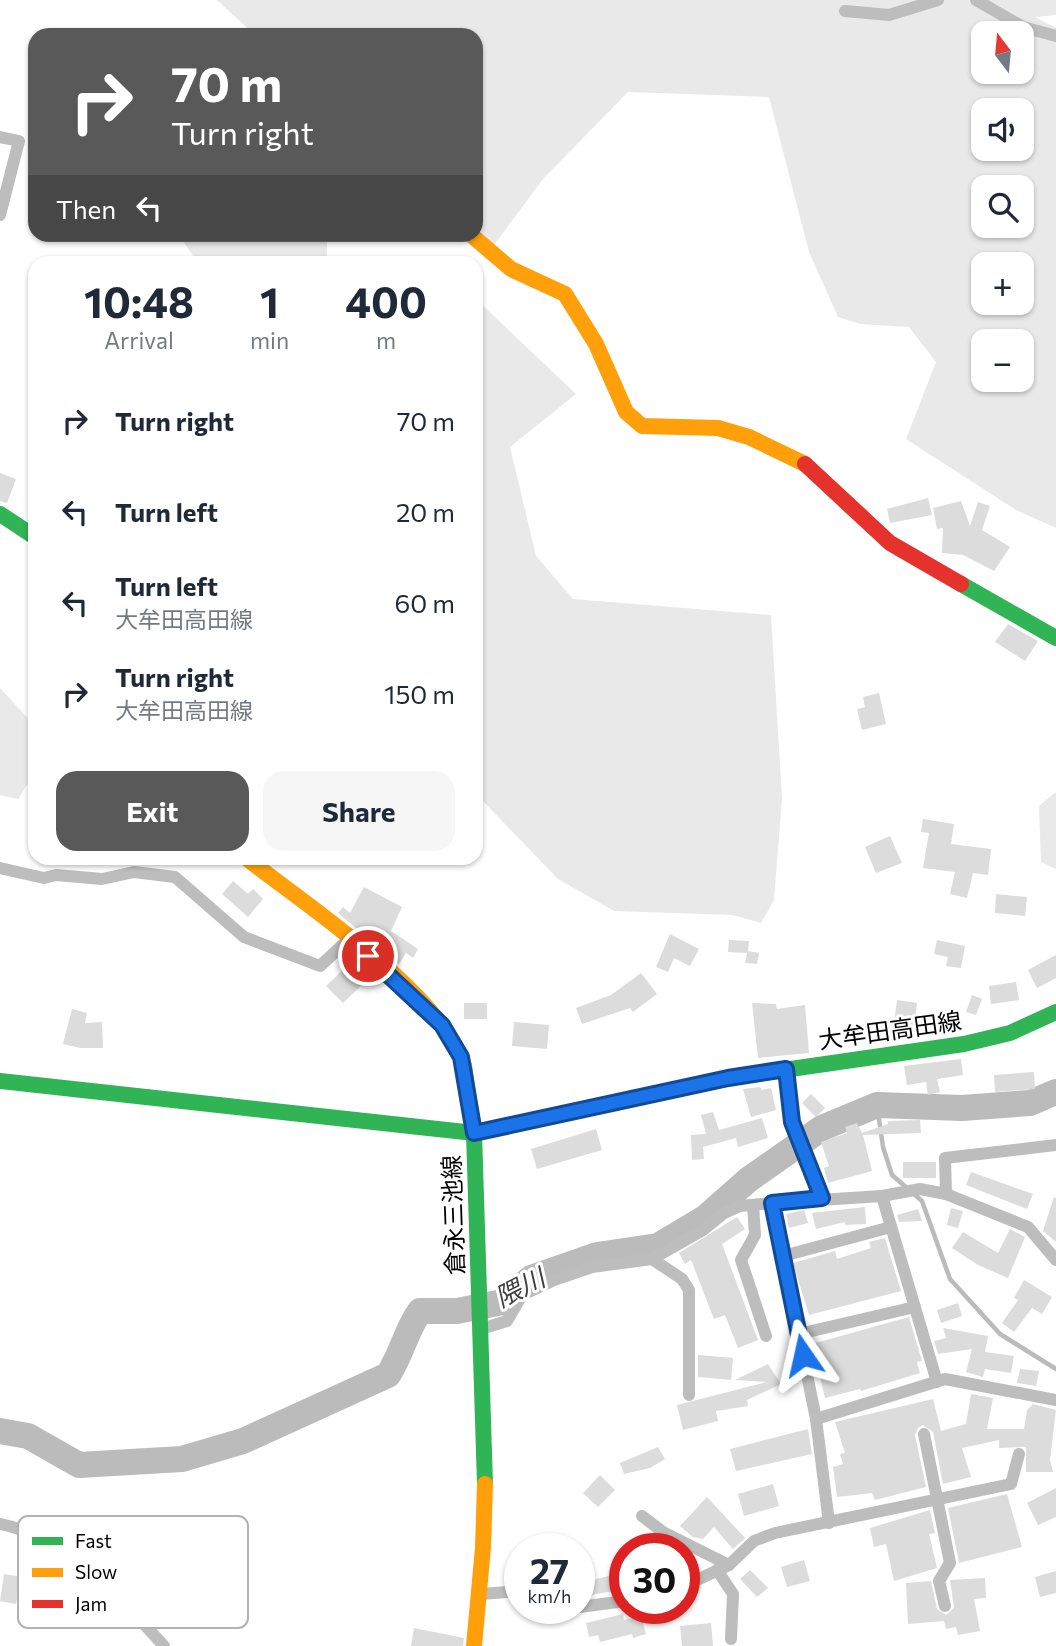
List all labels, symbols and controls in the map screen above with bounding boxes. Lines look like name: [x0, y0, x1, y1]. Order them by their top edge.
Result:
north arrow: [971, 21, 1034, 84]
map controls: [971, 21, 1034, 392]
text: 70 m: [171, 52, 282, 112]
icon: right: [56, 56, 147, 147]
button: sound: [971, 98, 1034, 161]
text: Turn right: [171, 112, 314, 152]
button: search: [971, 175, 1034, 238]
icon: left: [130, 189, 168, 227]
text: Then: [56, 193, 116, 224]
button: +: [971, 252, 1034, 315]
text: 10:48: [84, 275, 194, 327]
text: 1: [260, 275, 279, 327]
text: 400: [345, 275, 427, 327]
text: Arrival: [104, 326, 174, 354]
text: min: [250, 326, 289, 354]
text: m: [376, 326, 396, 354]
button: −: [971, 329, 1034, 392]
icon: right: [56, 402, 94, 440]
text: Turn right: [115, 405, 234, 436]
text: 70 m: [397, 405, 455, 436]
icon: left: [56, 493, 94, 531]
text: Turn left: [115, 496, 218, 527]
text: 20 m: [396, 496, 455, 527]
text: Turn left: [115, 570, 218, 601]
icon: left: [56, 584, 94, 622]
text: 60 m: [395, 587, 455, 618]
text: 大牟田高田線: [115, 605, 253, 633]
text: Turn right: [115, 661, 234, 692]
icon: right: [56, 675, 94, 713]
text: 150 m: [384, 678, 455, 709]
text: 大牟田高田線: [115, 696, 253, 724]
button: Exit: [56, 771, 249, 851]
button: Share: [263, 771, 455, 851]
pin: [338, 926, 398, 986]
icon: arrive: [349, 937, 387, 975]
street label: 大牟田高田線: [816, 1005, 963, 1054]
street label: 倉永三池線: [436, 1155, 469, 1276]
water label: 隈川: [489, 1260, 552, 1312]
position arrow: [766, 1318, 840, 1392]
legend: [18, 1516, 248, 1628]
text: Fast: [75, 1529, 112, 1552]
speed limit sign: 30: [609, 1533, 700, 1624]
text: 27: [530, 1548, 569, 1591]
text: Slow: [75, 1560, 117, 1583]
text: km/h: [528, 1585, 571, 1607]
text: Jam: [75, 1592, 107, 1615]

